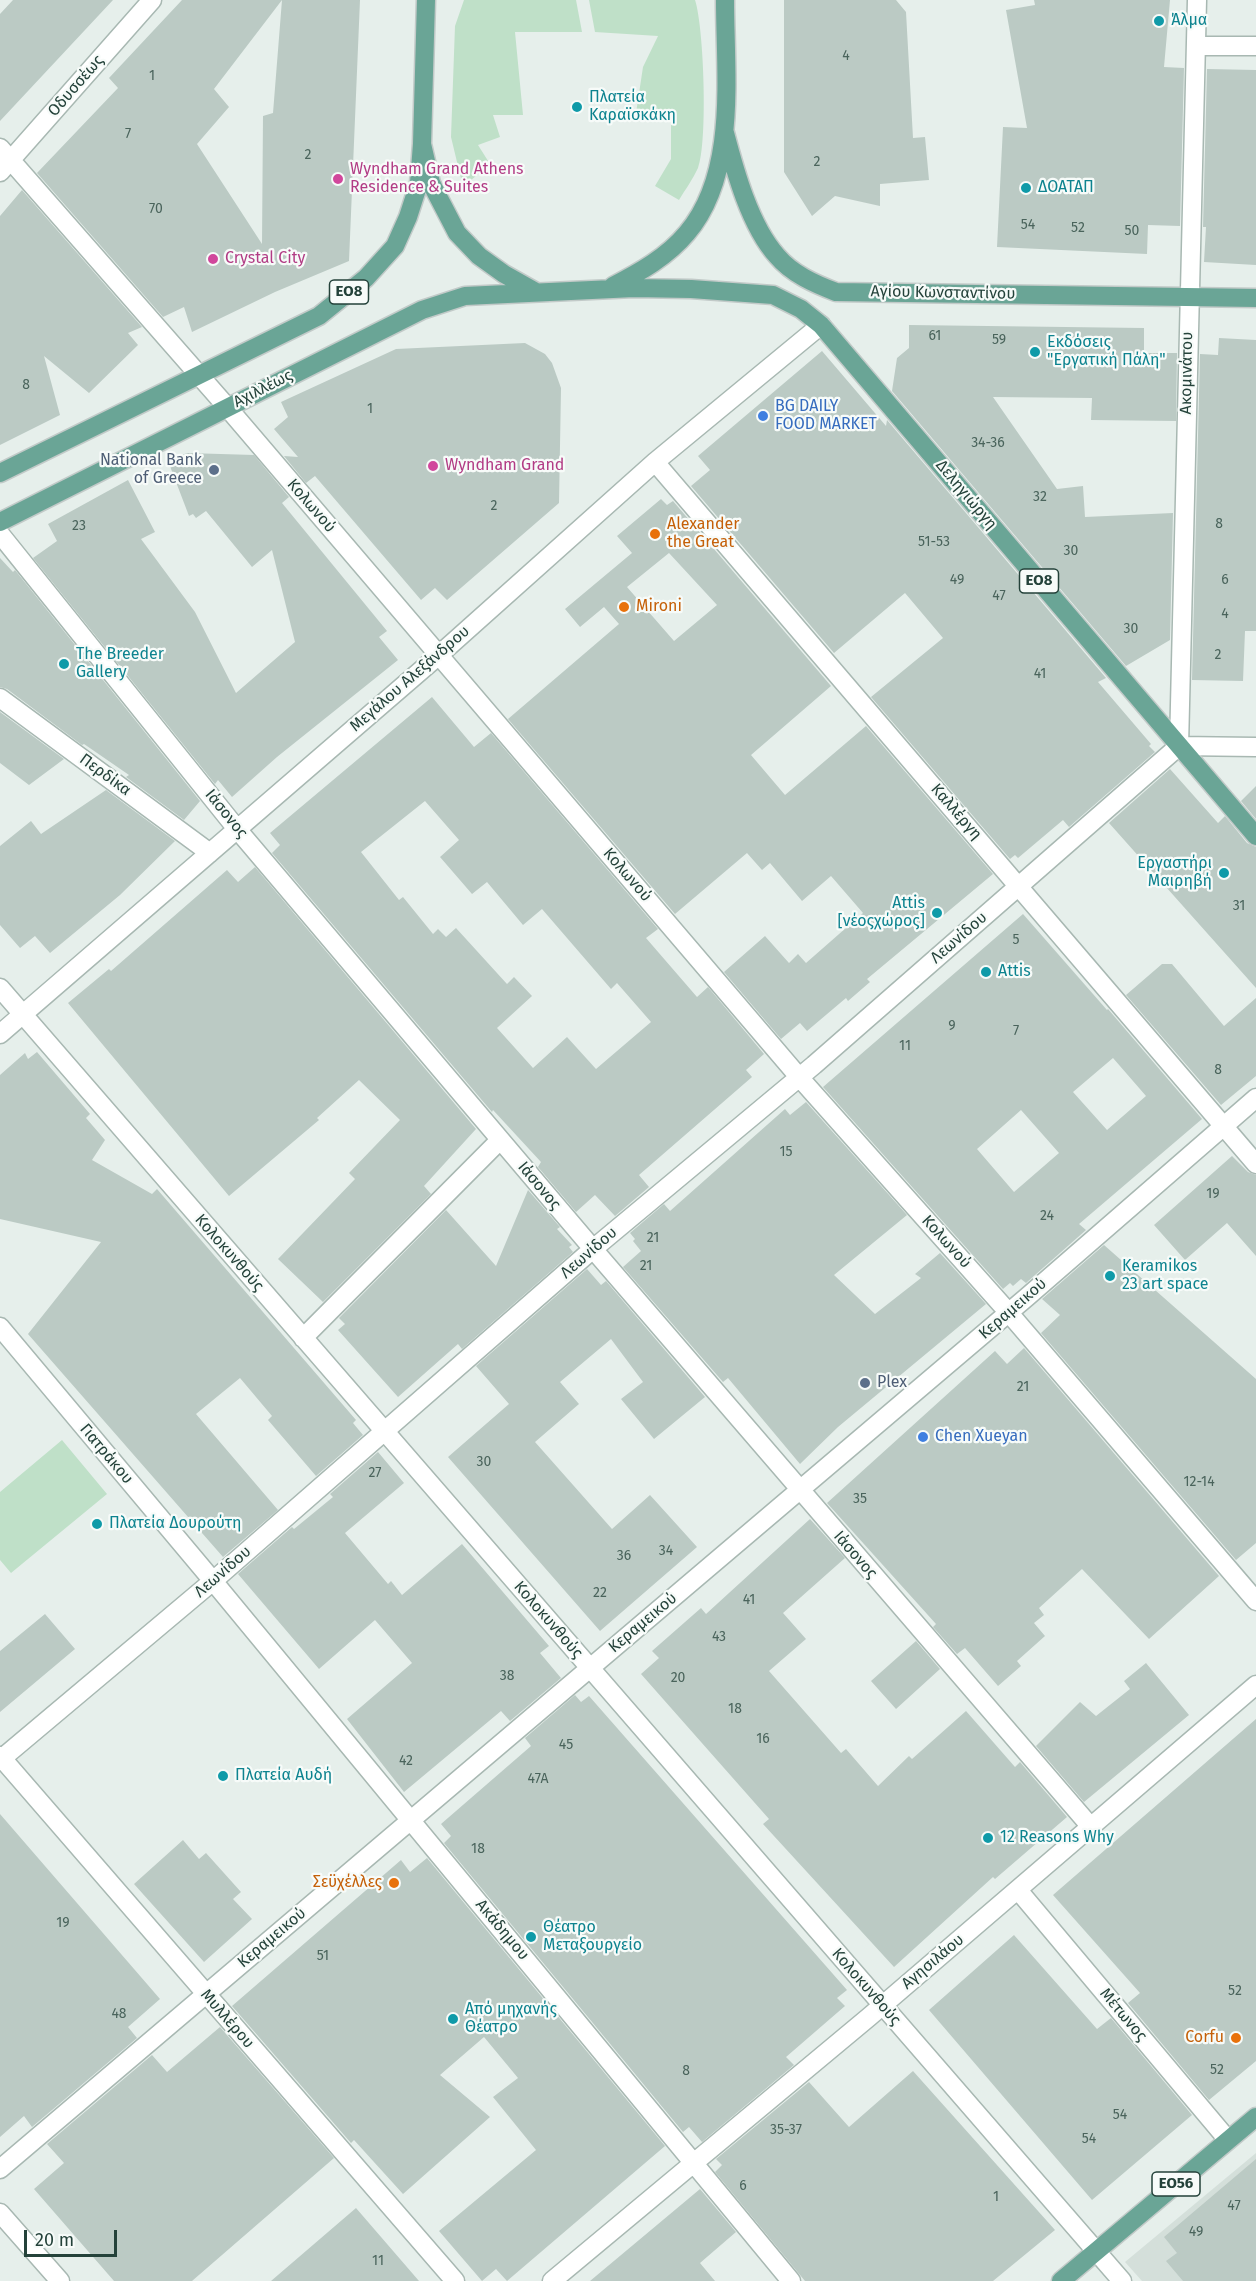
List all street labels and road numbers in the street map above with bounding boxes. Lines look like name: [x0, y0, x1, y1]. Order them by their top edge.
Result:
street label: Οδυσσέως: [44, 51, 108, 121]
road number: ΕΟ8: [330, 280, 368, 304]
street label: Αγίου Κωνσταντίνου: [870, 282, 1016, 304]
street label: Ακομινάτου: [1177, 331, 1197, 415]
street label: Αχιλλέως: [230, 366, 296, 412]
street label: Δεληγιώργη: [931, 456, 1001, 534]
street label: Κολωνού: [283, 475, 339, 537]
road number: ΕΟ8: [1020, 569, 1058, 593]
street label: Μεγάλου Αλεξάνδρου: [346, 622, 474, 736]
street label: Περδίκα: [75, 750, 135, 800]
street label: Καλλέργη: [926, 780, 986, 844]
street label: Ιάσονος: [201, 786, 251, 842]
street label: Κολωνού: [599, 844, 655, 906]
street label: Λεωνίδου: [927, 908, 991, 968]
street label: Ιάσονος: [513, 1158, 565, 1214]
street label: Κολοκυνθούς: [190, 1211, 268, 1295]
street label: Κολωνού: [917, 1212, 975, 1272]
street label: Λεωνίδου: [557, 1223, 621, 1283]
street label: Κεραμεικού: [975, 1274, 1051, 1344]
street label: Γιατράκου: [75, 1420, 137, 1488]
street label: Ιάσονος: [829, 1527, 881, 1583]
street label: Λεωνίδου: [191, 1542, 255, 1602]
street label: Κολοκυνθούς: [509, 1578, 587, 1662]
street label: Κεραμεικού: [605, 1589, 681, 1657]
street label: Ακάδημου: [471, 1896, 533, 1964]
street label: Κεραμεικού: [234, 1904, 310, 1972]
street label: Αγησιλάου: [898, 1930, 968, 1994]
street label: Κολοκυνθούς: [827, 1945, 905, 2029]
street label: Μέτωνος: [1095, 1984, 1151, 2046]
street label: Μυλλέρου: [196, 1985, 258, 2053]
road number: ΕΟ56: [1152, 2172, 1200, 2196]

